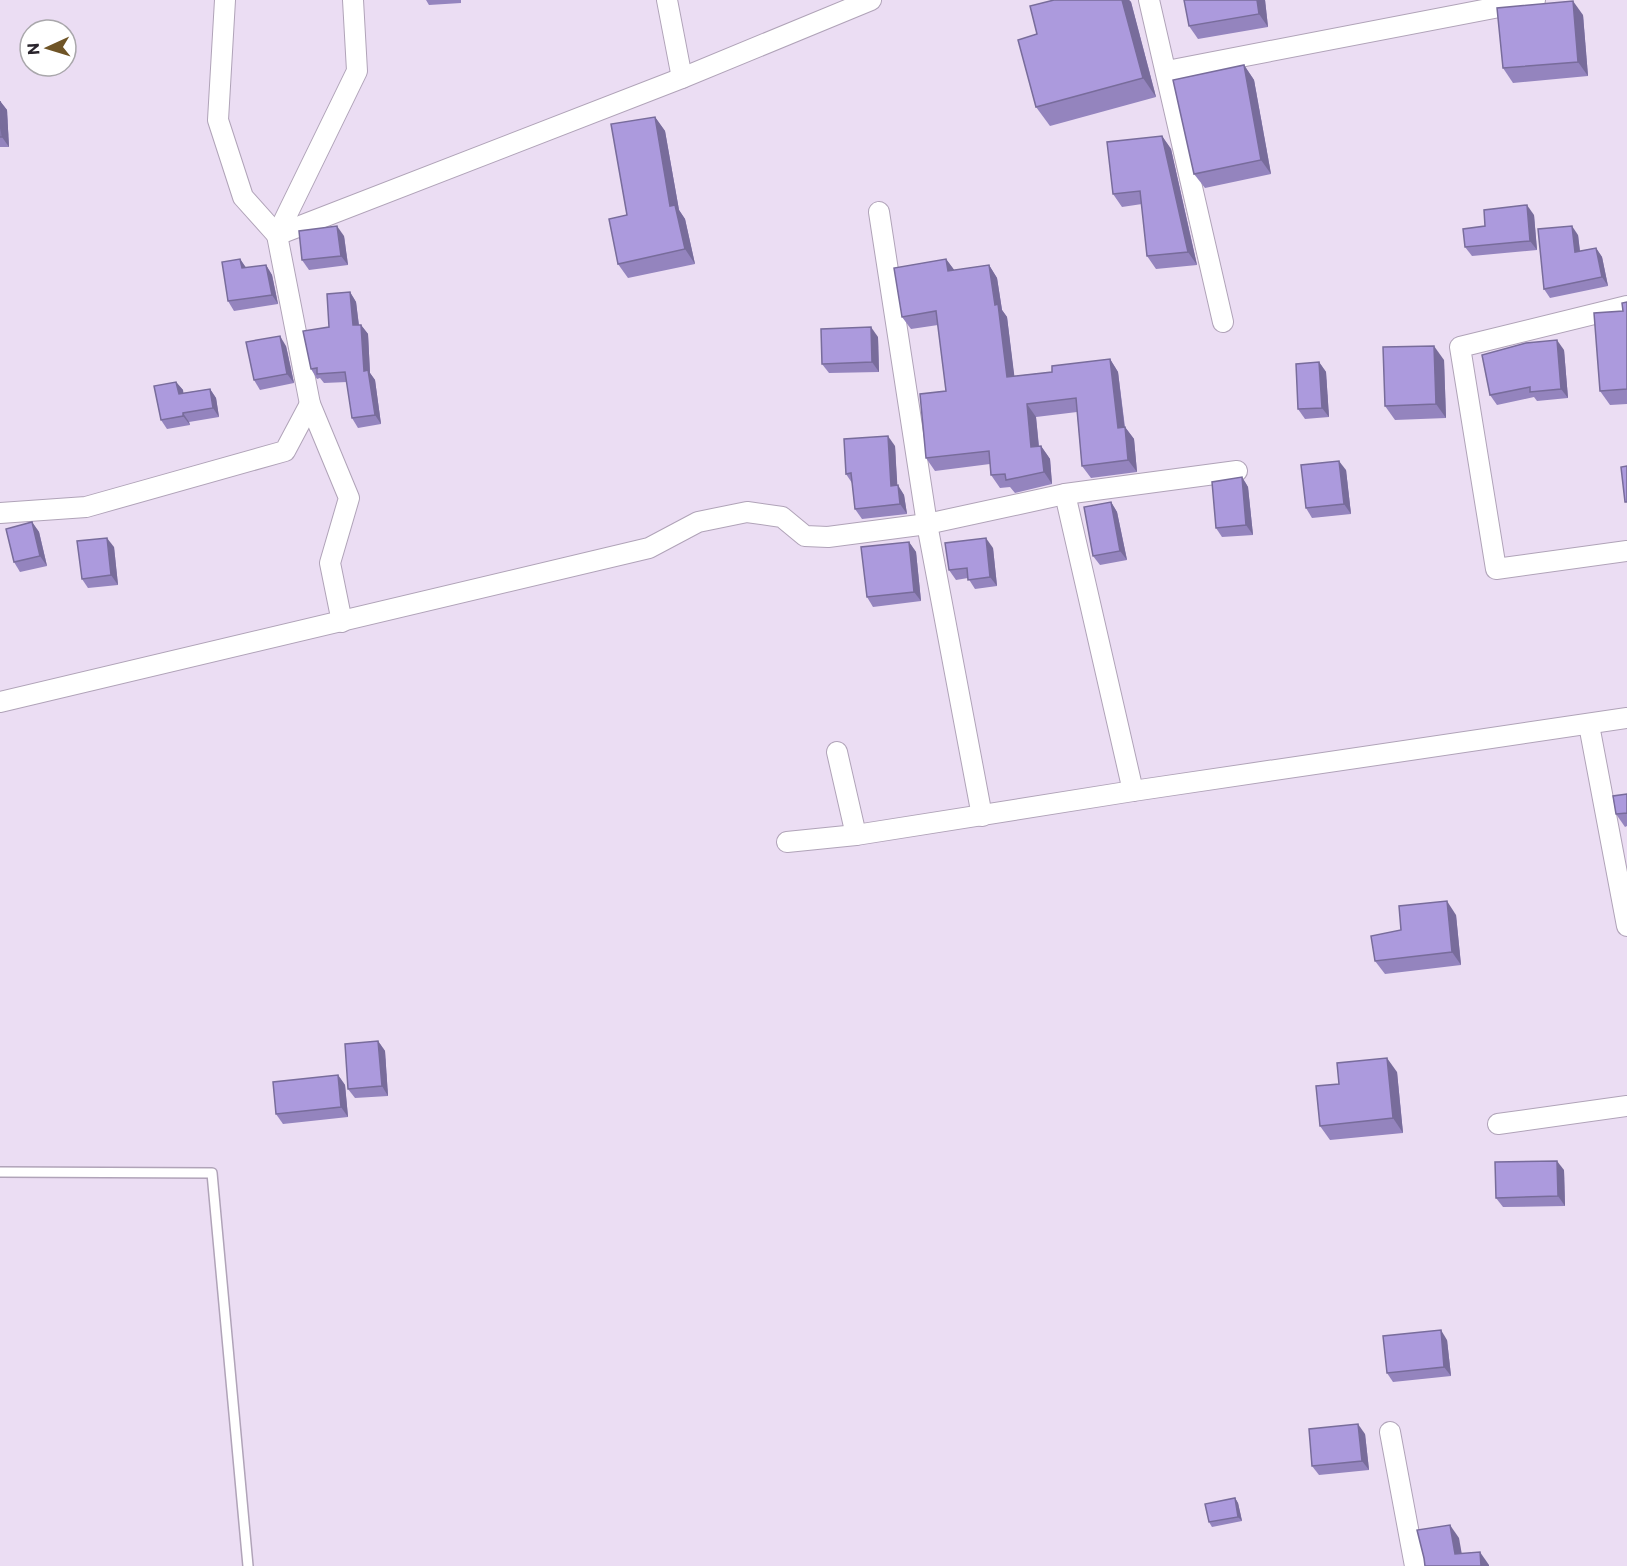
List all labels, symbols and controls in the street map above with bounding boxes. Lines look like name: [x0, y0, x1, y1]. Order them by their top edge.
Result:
north arrow: [18, 18, 78, 78]
text: N: [23, 42, 42, 56]

